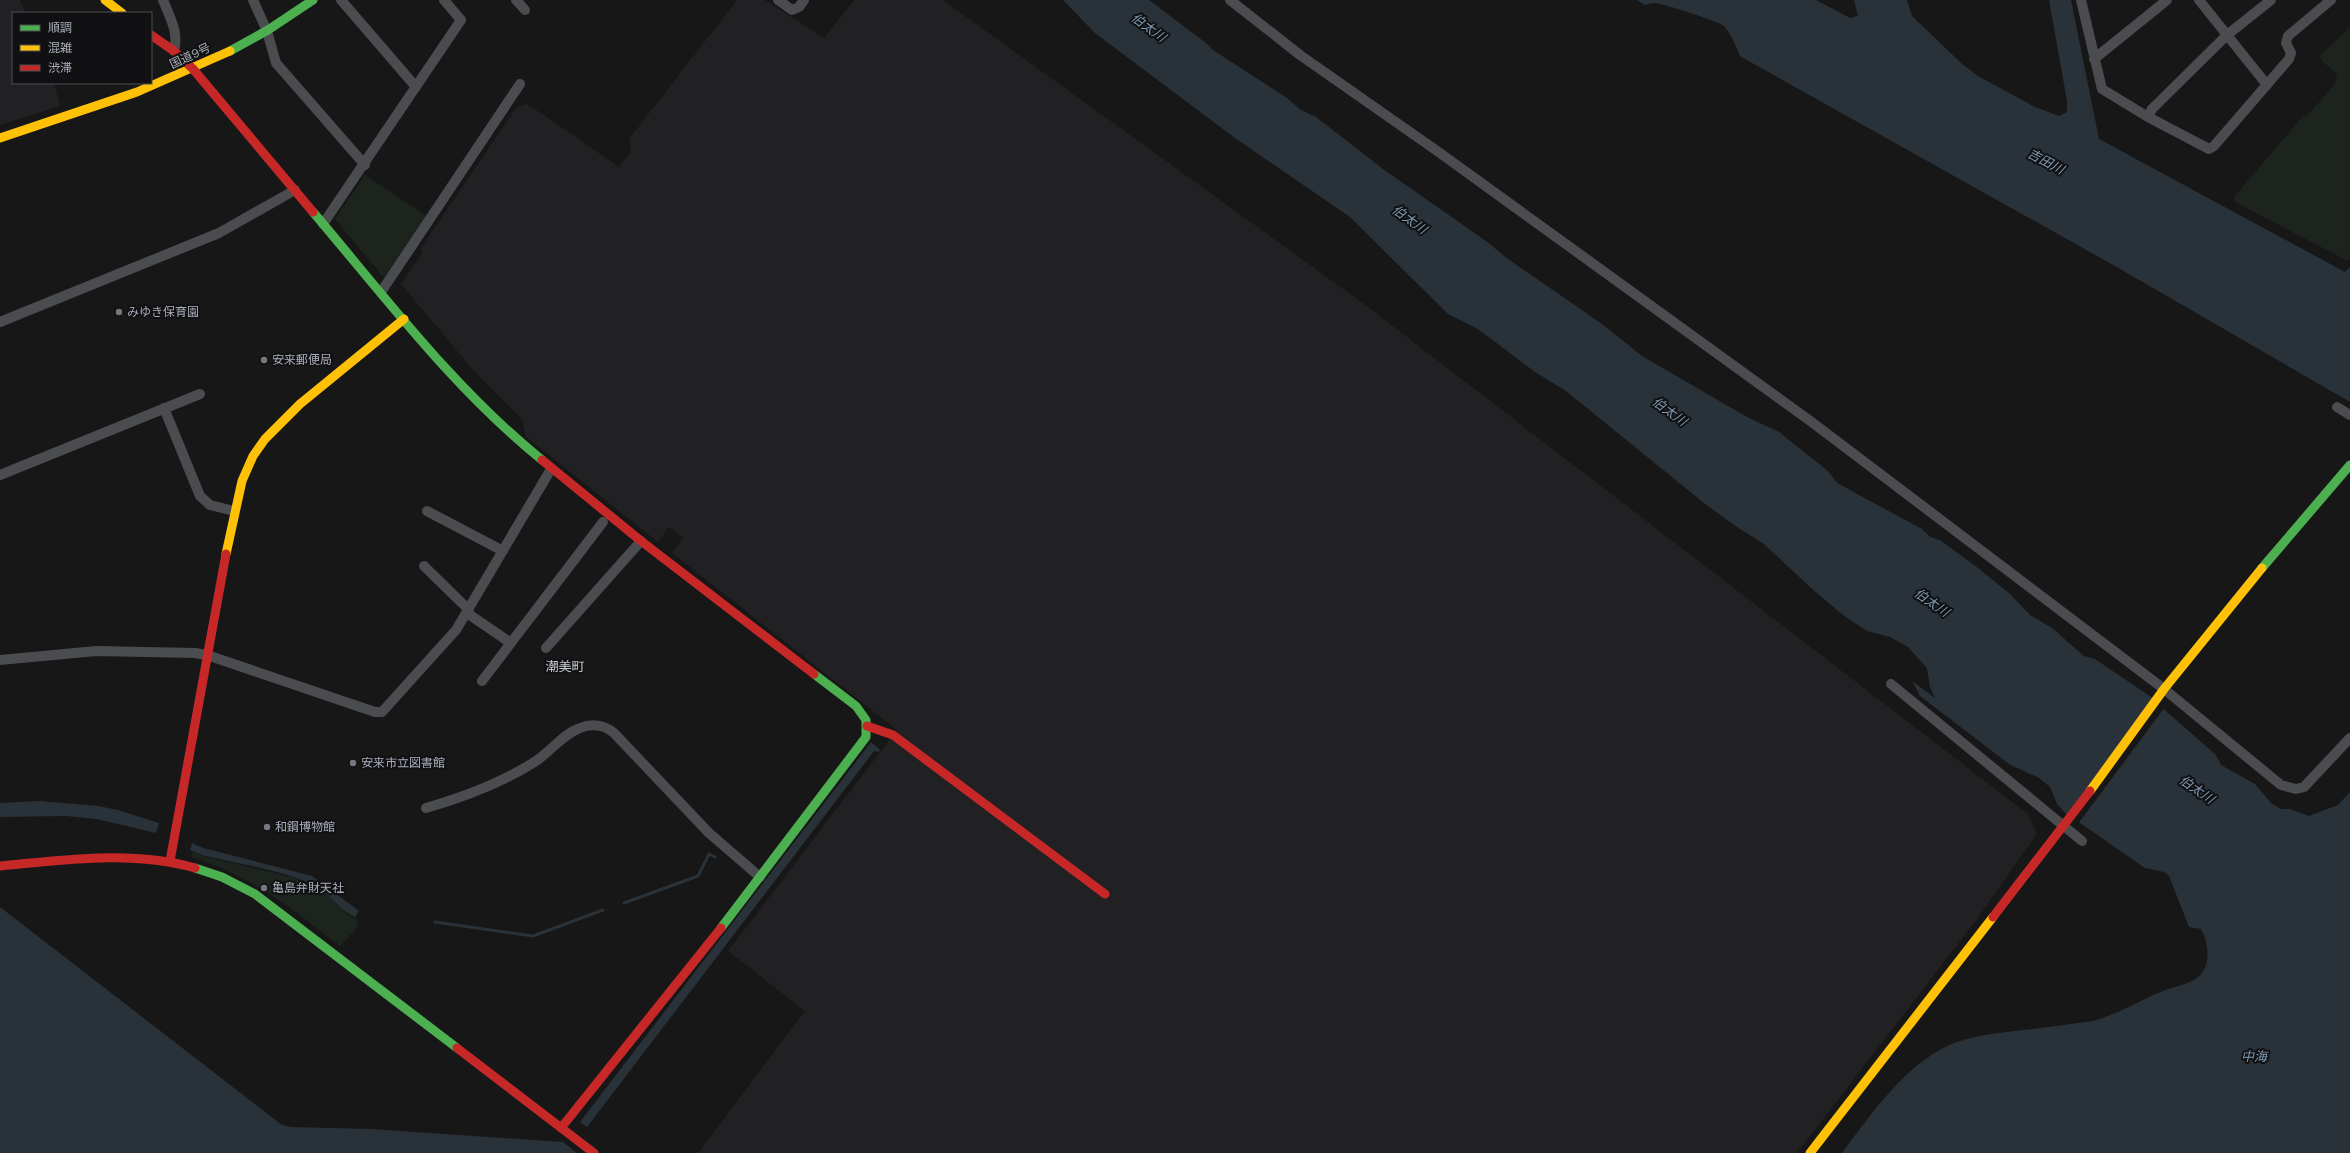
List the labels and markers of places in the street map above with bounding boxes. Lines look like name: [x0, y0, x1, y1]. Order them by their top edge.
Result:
place label: みゆき保育園: [127, 304, 199, 320]
marker: みゆき保育園: [114, 307, 124, 317]
place label: 安来郵便局: [272, 352, 332, 368]
marker: 安来郵便局: [259, 355, 269, 365]
place label: 安来市立図書館: [361, 755, 445, 771]
marker: 安来市立図書館: [348, 758, 358, 768]
place label: 和鋼博物館: [275, 819, 335, 835]
marker: 和鋼博物館: [262, 822, 272, 832]
place label: 亀島弁財天社: [272, 880, 344, 896]
marker: 亀島弁財天社: [259, 883, 269, 893]

